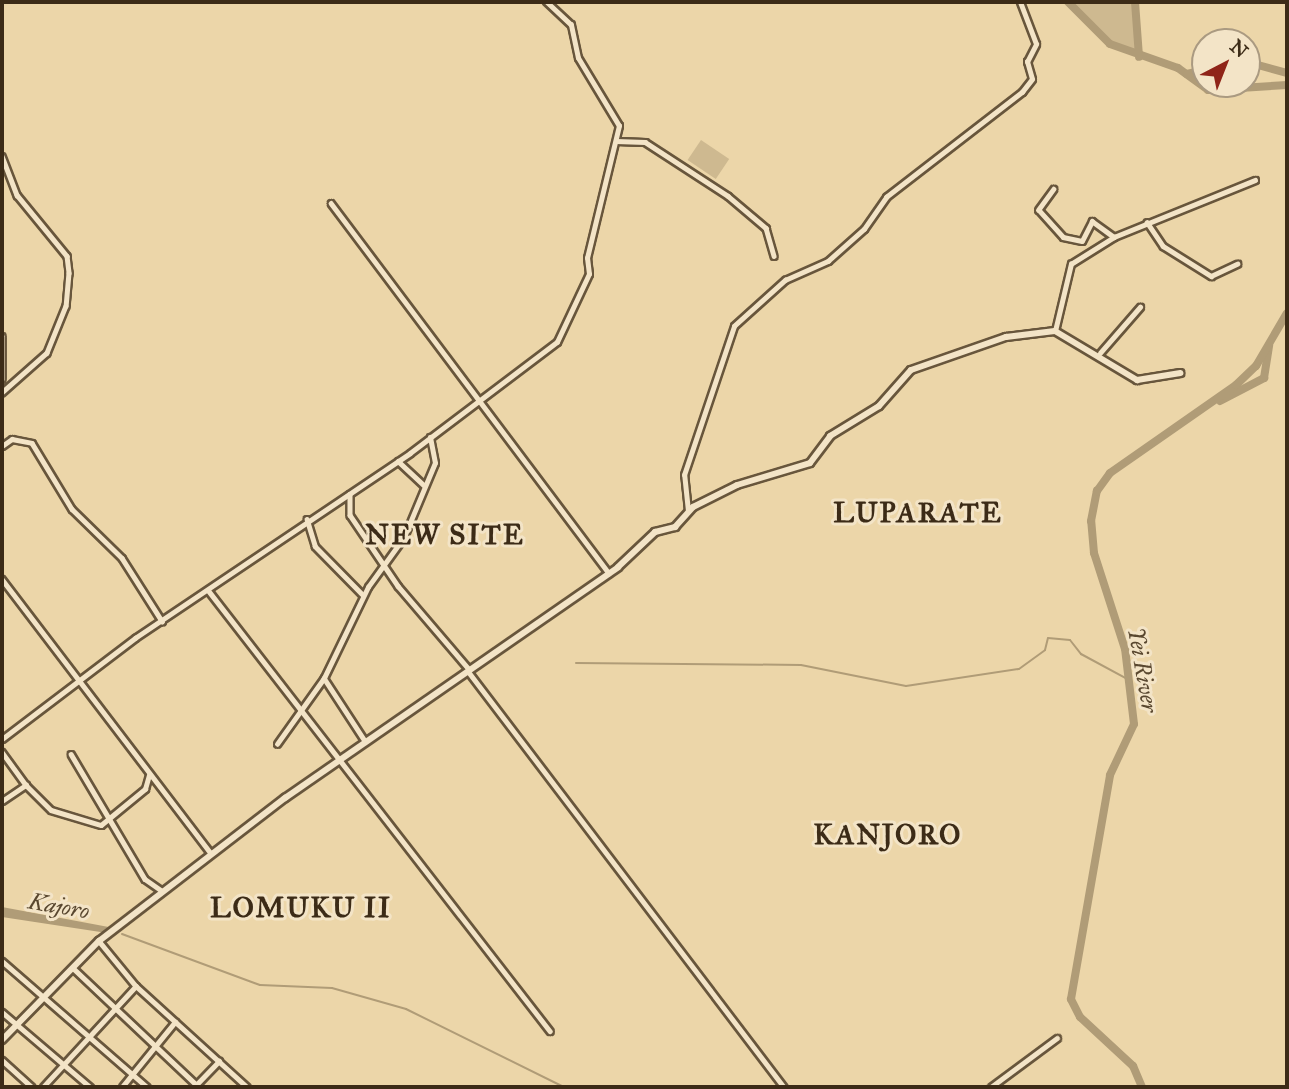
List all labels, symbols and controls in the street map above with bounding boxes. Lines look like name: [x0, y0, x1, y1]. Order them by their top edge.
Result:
north arrow: [1191, 28, 1261, 98]
text: N: [1225, 35, 1253, 62]
district label: LUPARATE: [834, 496, 1002, 530]
district label: NEW SITE: [366, 518, 524, 552]
water label: Yei River: [1122, 625, 1164, 715]
district label: KANJORO: [814, 818, 962, 852]
water label: Kajoro: [26, 887, 92, 925]
district label: LOMUKU II: [211, 891, 391, 925]

